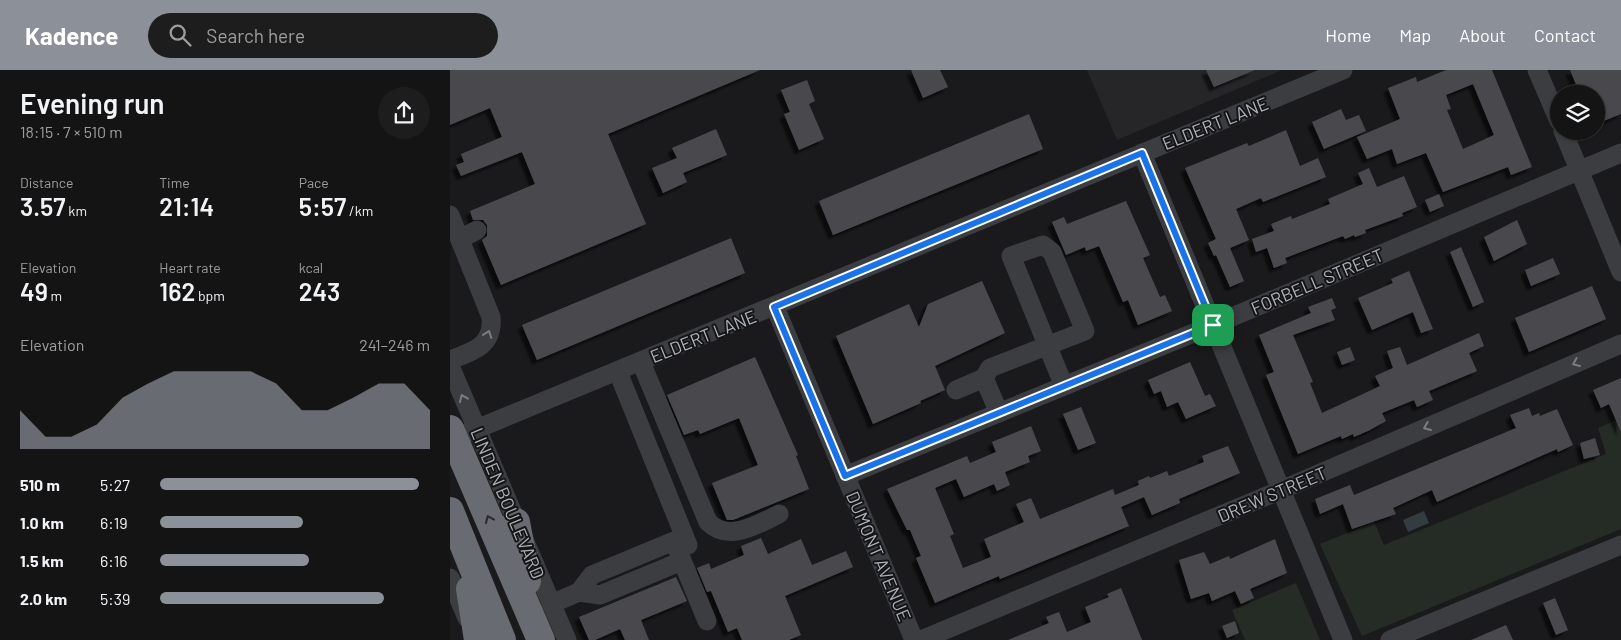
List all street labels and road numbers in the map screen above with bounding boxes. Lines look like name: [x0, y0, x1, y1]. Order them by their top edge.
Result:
street label: ELDERT LANE: [1159, 92, 1271, 154]
street label: FORBELL STREET: [1247, 243, 1387, 319]
street label: ELDERT LANE: [647, 305, 759, 367]
street label: LINDEN BOULEVARD: [466, 424, 550, 582]
street label: DREW STREET: [1214, 461, 1330, 527]
street label: DUMONT AVENUE: [842, 488, 916, 624]

